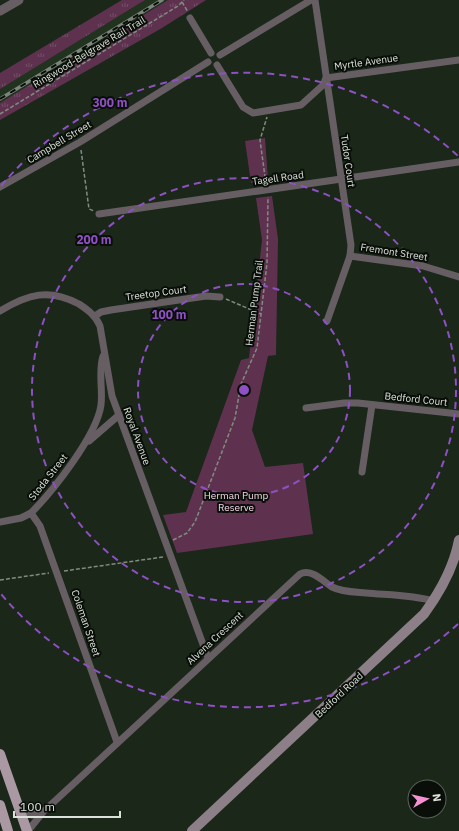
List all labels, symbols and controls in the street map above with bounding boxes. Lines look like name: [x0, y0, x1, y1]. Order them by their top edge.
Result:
street label: Ringwood-Belgrave Rail Trail: [30, 13, 148, 91]
street label: Myrtle Avenue: [333, 51, 399, 73]
text: 300 m: [92, 95, 128, 110]
street label: Campbell Street: [25, 117, 94, 166]
street label: Tudor Court: [338, 134, 358, 189]
street label: Tagell Road: [251, 168, 305, 188]
text: 200 m: [76, 232, 112, 247]
street label: Fremont Street: [359, 240, 429, 264]
street label: Herman Pump Trail: [242, 259, 266, 347]
street label: Treetop Court: [124, 282, 188, 304]
text: 100 m: [151, 307, 187, 322]
centre of rings: [237, 383, 251, 397]
street label: Bedford Court: [384, 389, 449, 409]
street label: Royal Avenue: [121, 405, 154, 467]
street label: Stoda Street: [26, 451, 71, 503]
park label: Herman Pump Reserve: [204, 489, 268, 514]
street label: Coleman Street: [69, 588, 104, 658]
street label: Alvena Crescent: [184, 608, 246, 668]
street label: Bedford Road: [312, 669, 366, 721]
north arrow: [407, 779, 447, 819]
scale bar: [14, 793, 120, 819]
text: N: [429, 793, 444, 803]
text: 100 m: [20, 799, 55, 814]

